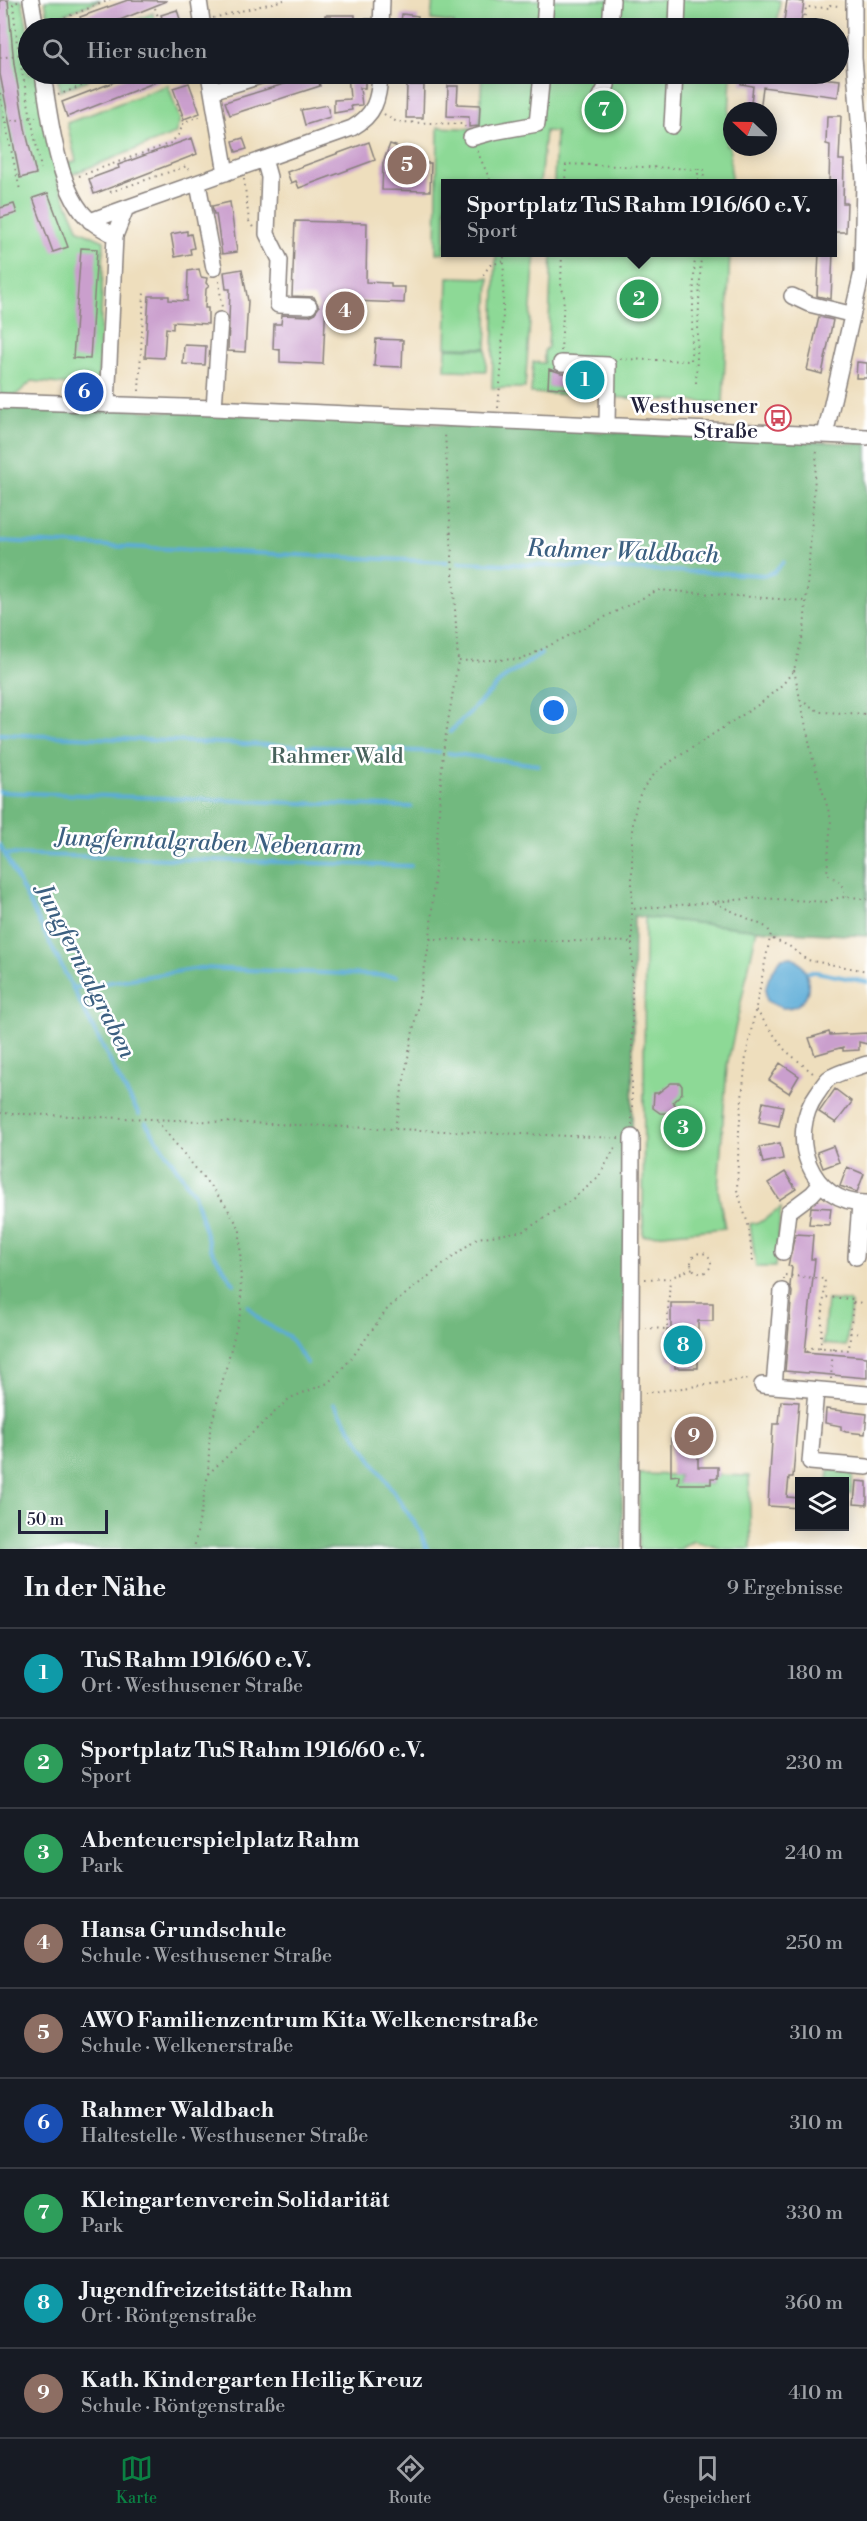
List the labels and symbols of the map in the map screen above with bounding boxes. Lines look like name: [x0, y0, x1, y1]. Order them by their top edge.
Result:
pin: 7: [584, 88, 624, 132]
north arrow: [723, 102, 777, 156]
pin: 5: [388, 142, 426, 188]
pin: 2: [620, 276, 658, 322]
pin: 4: [326, 288, 364, 334]
pin: 1: [566, 358, 604, 403]
pin: 6: [64, 370, 104, 414]
place label: Westhusener Straße: [629, 393, 758, 445]
bus stop icon: Westhusener Straße: [763, 403, 793, 433]
water label: Rahmer Waldbach: [525, 534, 720, 570]
your location: [539, 696, 568, 725]
park label: Rahmer Wald: [270, 743, 404, 770]
water label: Jungferntalgraben Nebenarm: [52, 823, 363, 863]
water label: Jungferntalgraben: [27, 876, 142, 1064]
pin: 3: [664, 1106, 702, 1150]
pin: 8: [664, 1322, 702, 1368]
pin: 9: [674, 1414, 714, 1458]
scale bar: [18, 1507, 108, 1534]

